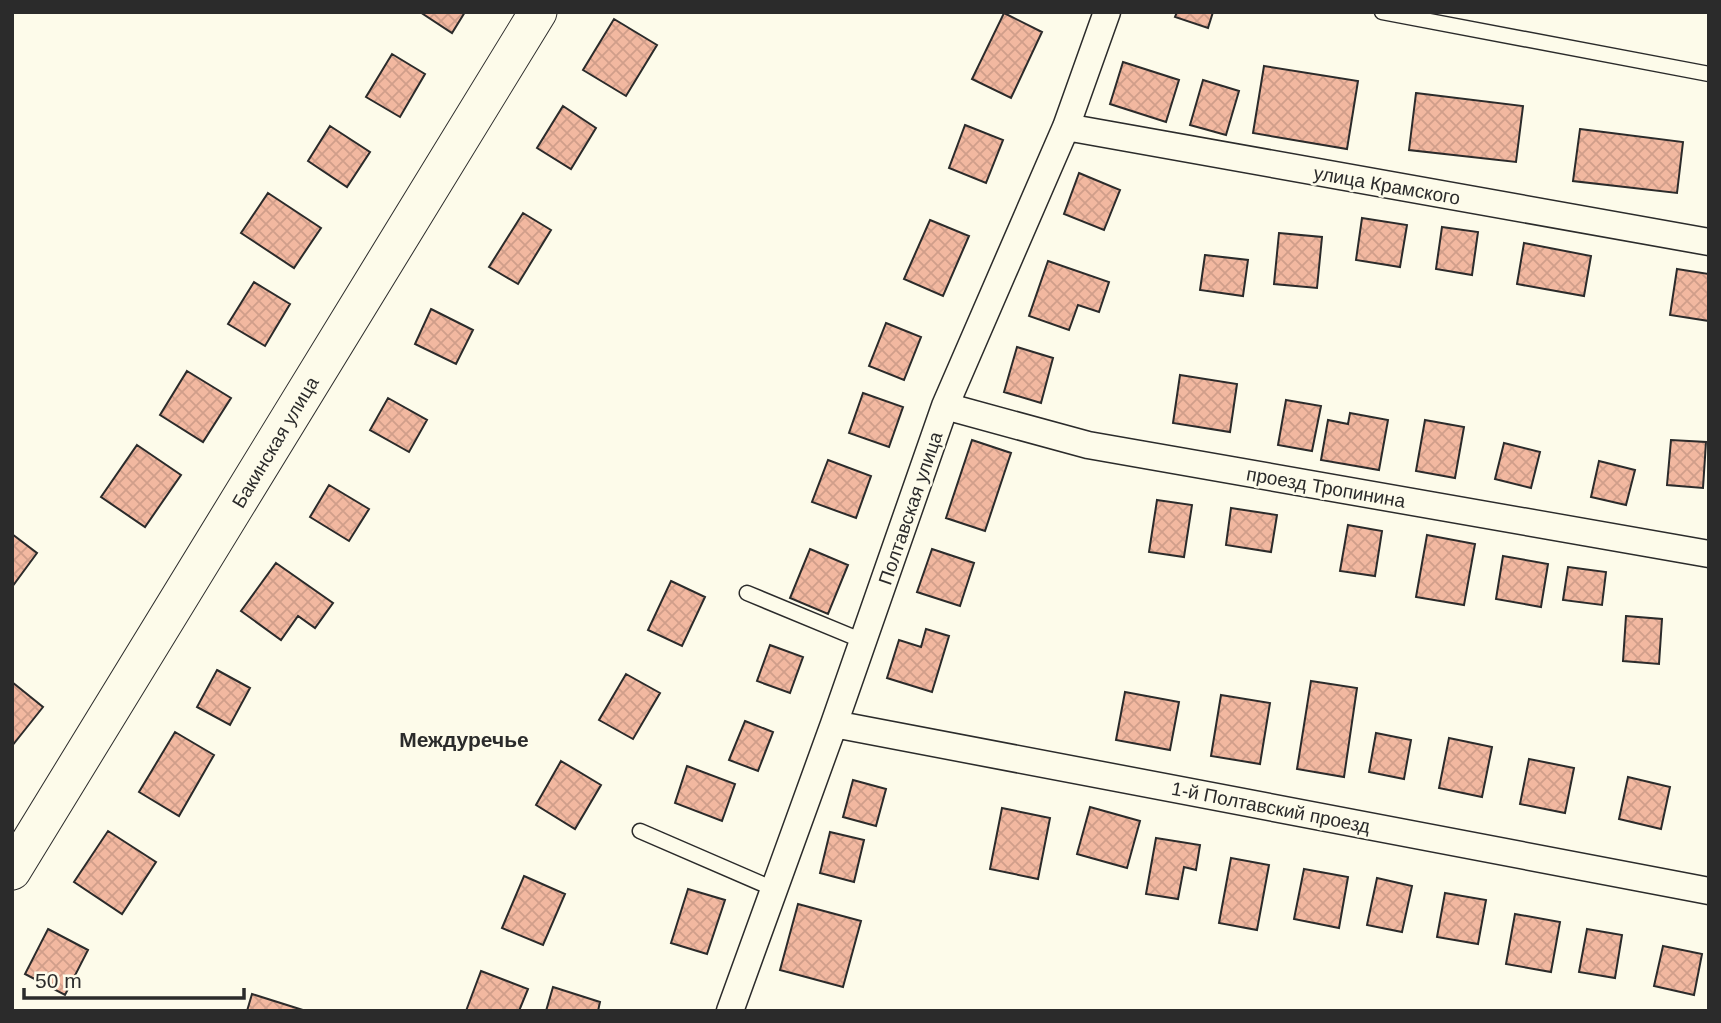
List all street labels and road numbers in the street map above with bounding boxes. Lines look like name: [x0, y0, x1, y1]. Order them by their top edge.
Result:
street label: улица Крамского: [1312, 162, 1462, 209]
street label: Бакинская улица: [228, 373, 323, 512]
street label: Полтавская улица: [874, 428, 947, 587]
street label: проезд Тропинина: [1245, 463, 1407, 512]
street label: 1-й Полтавский проезд: [1170, 778, 1372, 837]

